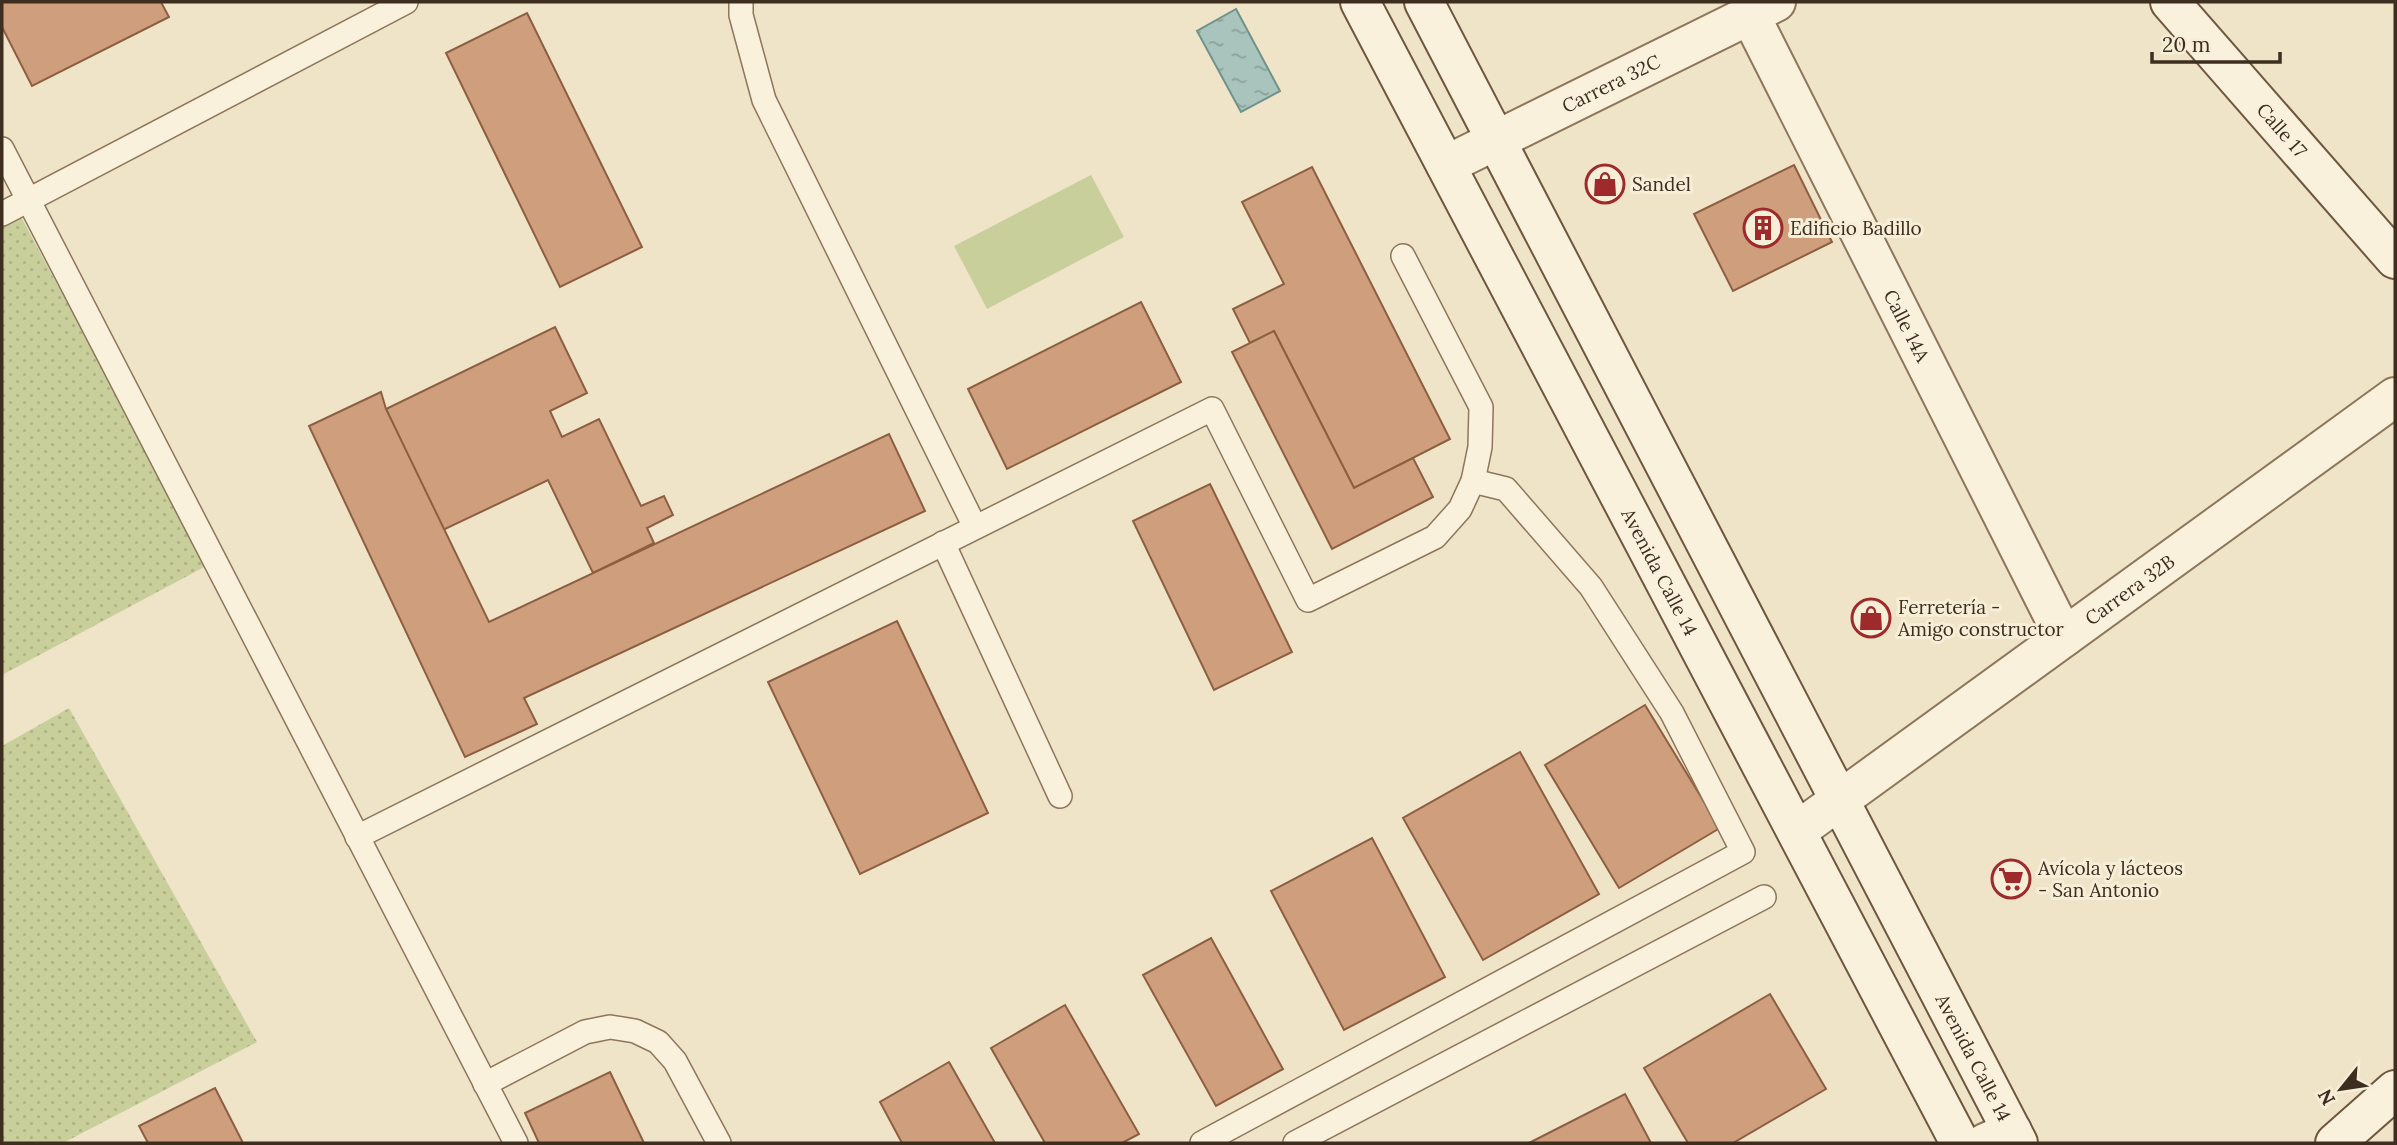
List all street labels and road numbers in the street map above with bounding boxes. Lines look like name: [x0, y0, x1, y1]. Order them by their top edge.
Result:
street label: Carrera 32C: [1558, 49, 1664, 118]
street label: Calle 17: [2252, 98, 2312, 162]
street label: Calle 14A: [1879, 285, 1936, 367]
street label: Avenida Calle 14: [1616, 503, 1703, 640]
street label: Carrera 32B: [2080, 549, 2179, 630]
street label: Avenida Calle 14: [1930, 989, 2017, 1125]

